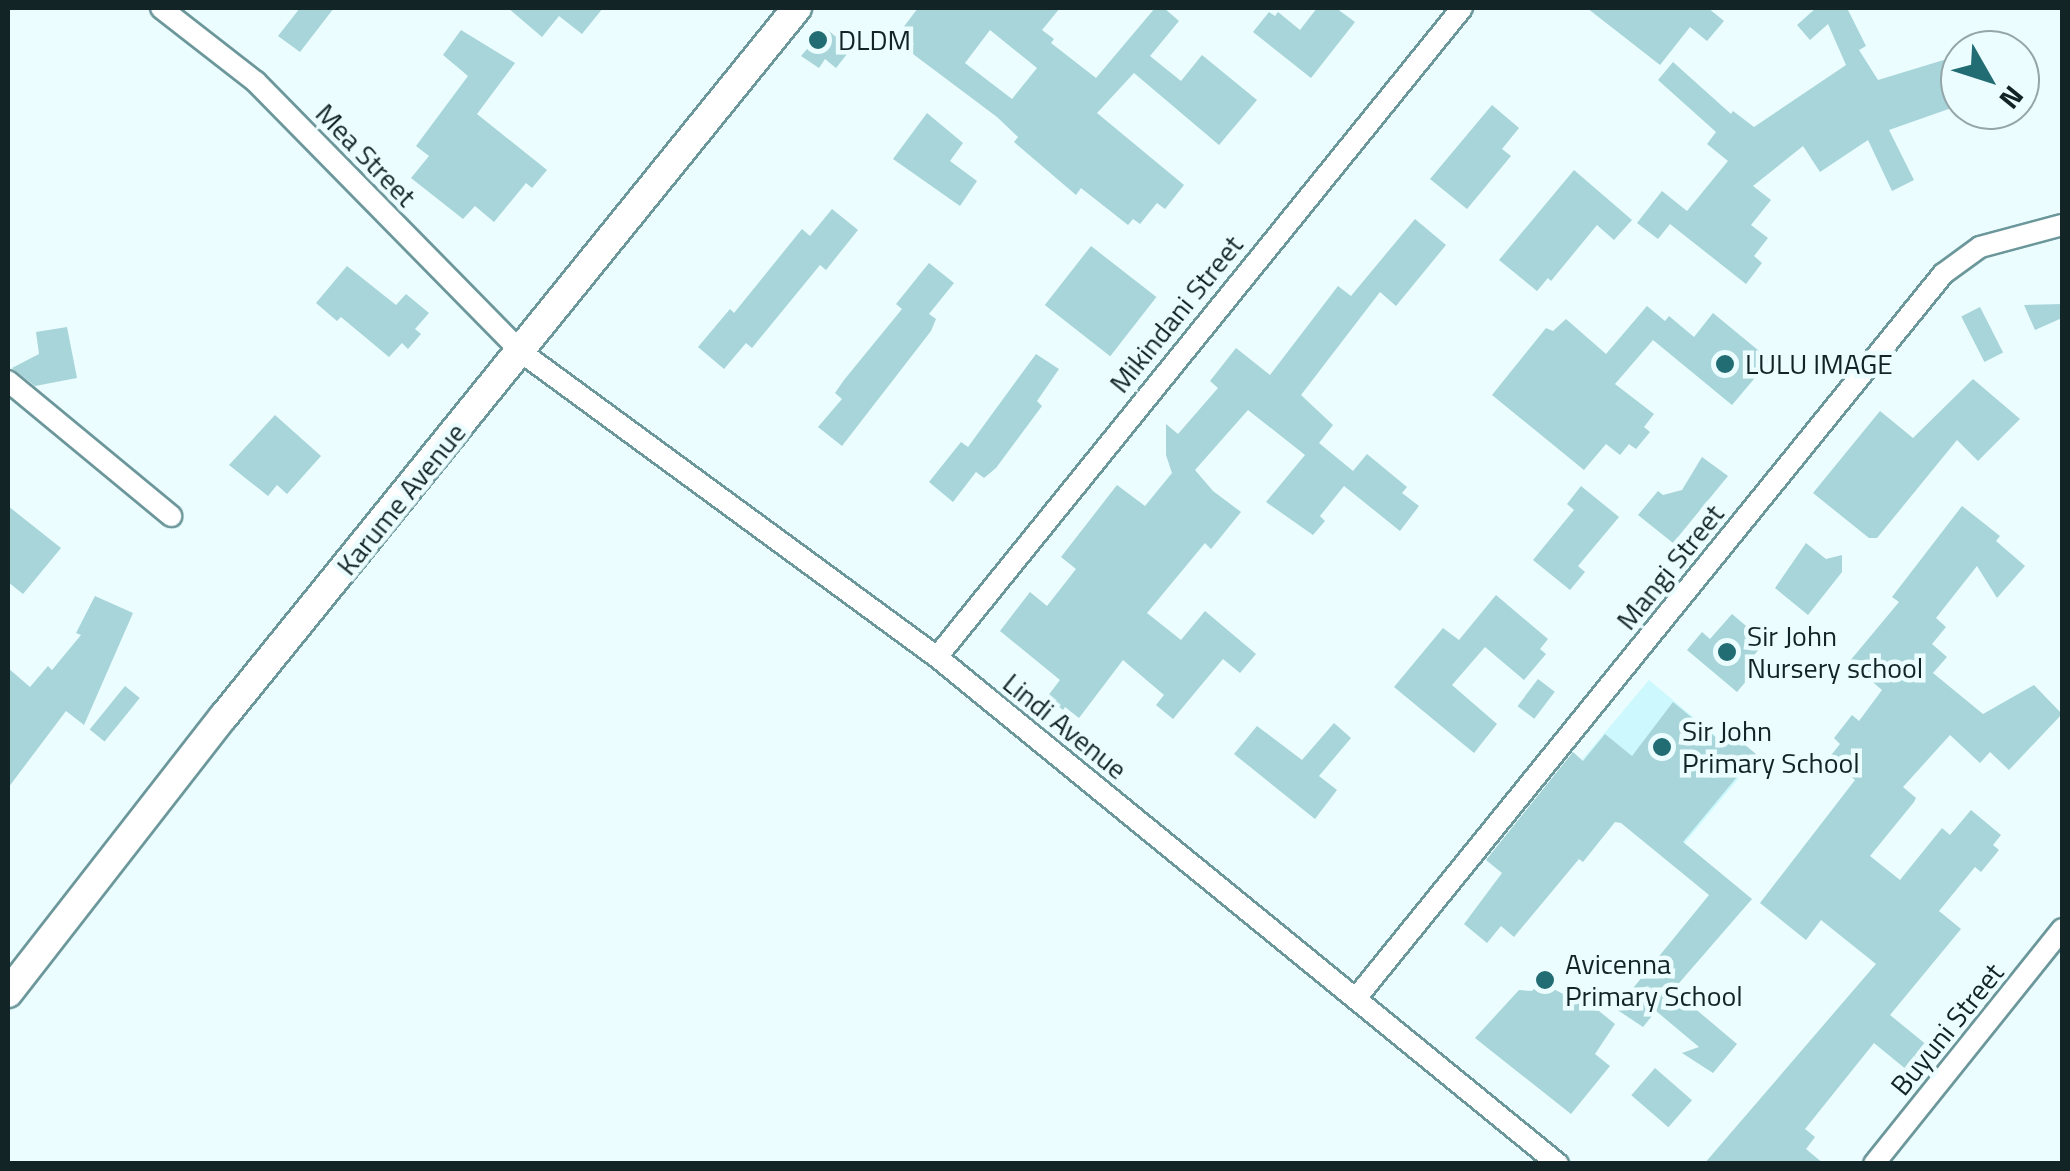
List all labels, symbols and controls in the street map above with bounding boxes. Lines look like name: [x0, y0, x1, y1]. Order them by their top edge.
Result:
place label: DLDM: [838, 23, 911, 57]
marker: DLDM: [807, 29, 829, 51]
north arrow: [1940, 30, 2040, 130]
text: N: [1989, 77, 2035, 119]
street label: Mea Street: [309, 97, 423, 213]
street label: Mikindani Street: [1102, 229, 1250, 399]
place label: LULU IMAGE: [1745, 347, 1893, 381]
marker: LULU IMAGE: [1714, 353, 1736, 375]
street label: Karume Avenue: [329, 416, 473, 582]
street label: Mangi Street: [1609, 498, 1731, 636]
place label: Sir John Nursery school: [1747, 619, 1923, 685]
marker: Sir John Nursery school: [1716, 641, 1738, 663]
street label: Lindi Avenue: [996, 666, 1134, 786]
place label: Sir John Primary School: [1682, 714, 1860, 780]
marker: Sir John Primary School: [1651, 736, 1673, 758]
place label: Avicenna Primary School: [1565, 947, 1743, 1013]
street label: Buyuni Street: [1884, 956, 2010, 1102]
marker: Avicenna Primary School: [1534, 969, 1556, 991]

